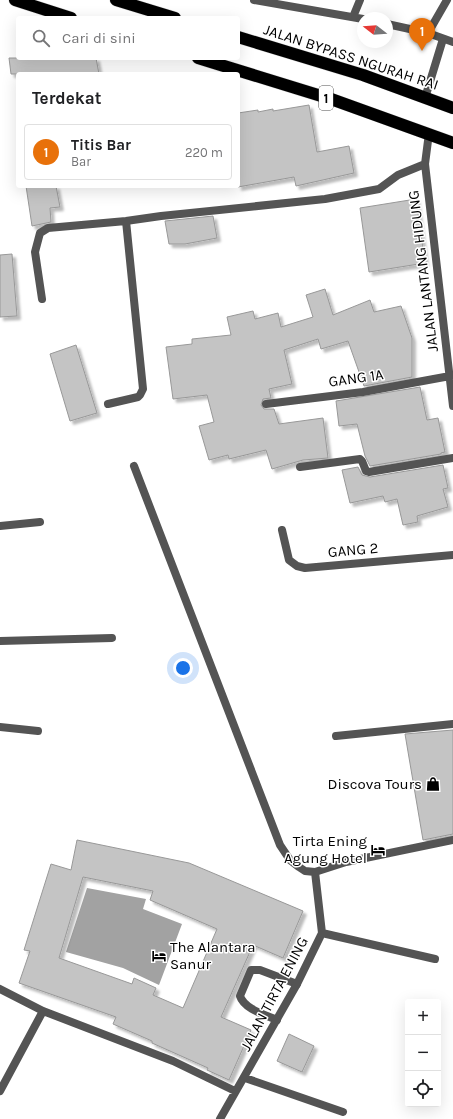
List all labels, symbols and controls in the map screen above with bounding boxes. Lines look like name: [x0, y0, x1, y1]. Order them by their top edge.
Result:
north arrow: [357, 12, 393, 48]
search box: [16, 16, 240, 60]
pin: 1: [409, 18, 435, 51]
street label: JALAN BYPASS NGURAH RAI: [261, 20, 441, 94]
icon: search: [30, 27, 52, 49]
text: Cari di sini: [62, 29, 136, 47]
road number: 1: [319, 86, 333, 110]
text: Terdekat: [32, 88, 101, 108]
text: Titis Bar: [71, 136, 131, 154]
text: 1: [44, 145, 48, 160]
text: 220 m: [185, 145, 223, 160]
text: Bar: [71, 154, 91, 169]
street label: JALAN LANTANG HIDUNG: [404, 189, 442, 353]
street label: GANG 1A: [327, 365, 385, 391]
street label: GANG 2: [327, 539, 379, 561]
your location: [173, 658, 193, 678]
place label: Discova Tours: [328, 775, 422, 793]
shop icon: Discova Tours: [425, 776, 441, 792]
place label: Tirta Ening Agung Hotel: [284, 832, 368, 867]
hotel icon: Tirta Ening Agung Hotel: [370, 842, 386, 858]
street label: JALAN TIRTA ENING: [236, 934, 312, 1054]
place label: The Alantara Sanur: [170, 938, 256, 973]
hotel icon: The Alantara Sanur: [151, 948, 167, 964]
map controls: [405, 999, 441, 1107]
button: +: [405, 999, 441, 1035]
button: −: [405, 1035, 441, 1071]
button: locate: [405, 1071, 441, 1107]

